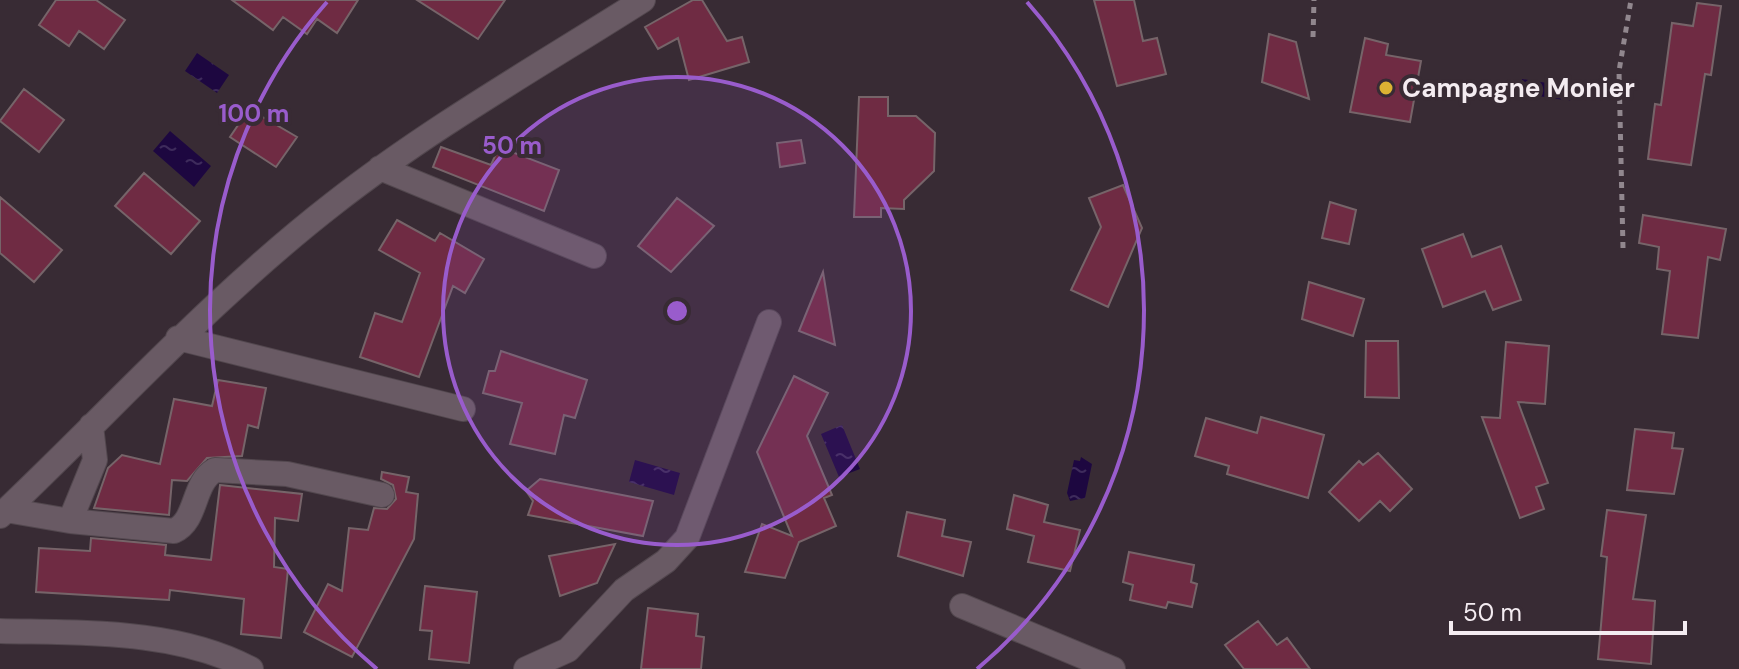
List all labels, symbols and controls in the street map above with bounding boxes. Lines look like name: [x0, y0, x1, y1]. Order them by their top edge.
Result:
place label: Campagne Monier: [1402, 71, 1635, 105]
marker: Campagne Monier: [1377, 79, 1395, 97]
text: 100 m: [219, 98, 289, 129]
text: 50 m: [482, 130, 542, 161]
centre of rings: [663, 297, 691, 325]
scale bar: [1451, 585, 1685, 635]
text: 50 m: [1463, 597, 1522, 628]

